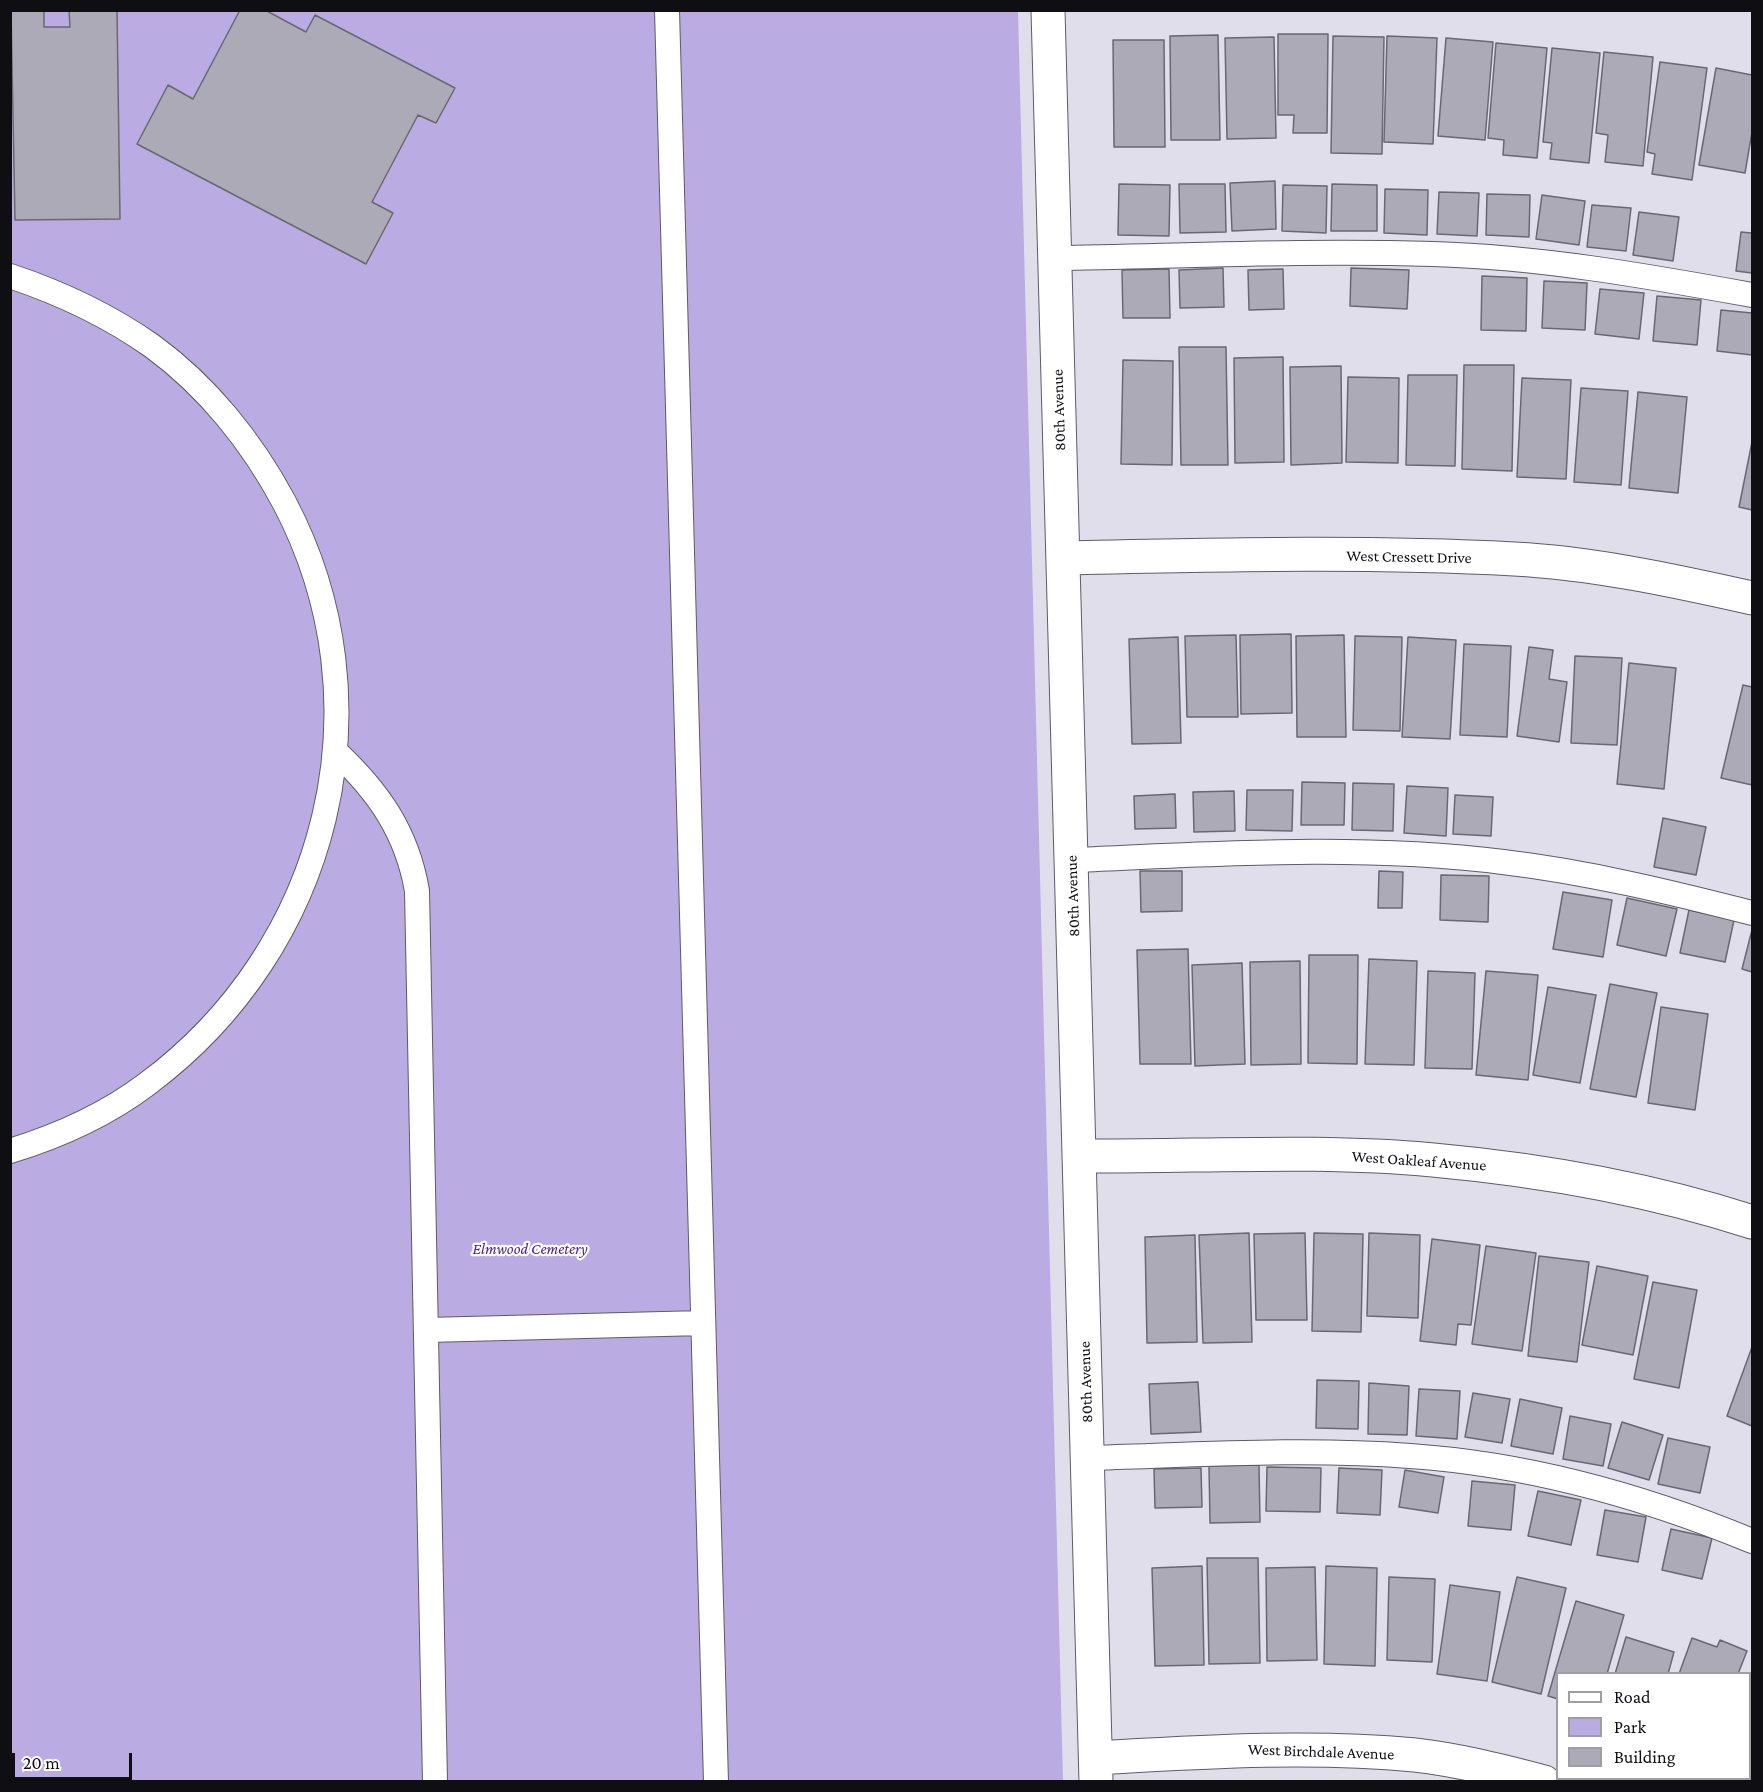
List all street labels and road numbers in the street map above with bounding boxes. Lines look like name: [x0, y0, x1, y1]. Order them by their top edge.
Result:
street label: 80th Avenue: [1048, 369, 1070, 451]
street label: West Cressett Drive: [1346, 546, 1472, 568]
street label: 80th Avenue: [1062, 855, 1084, 937]
street label: West Oakleaf Avenue: [1351, 1147, 1487, 1175]
street label: 80th Avenue: [1075, 1341, 1097, 1423]
street label: West Birchdale Avenue: [1248, 1740, 1394, 1764]

